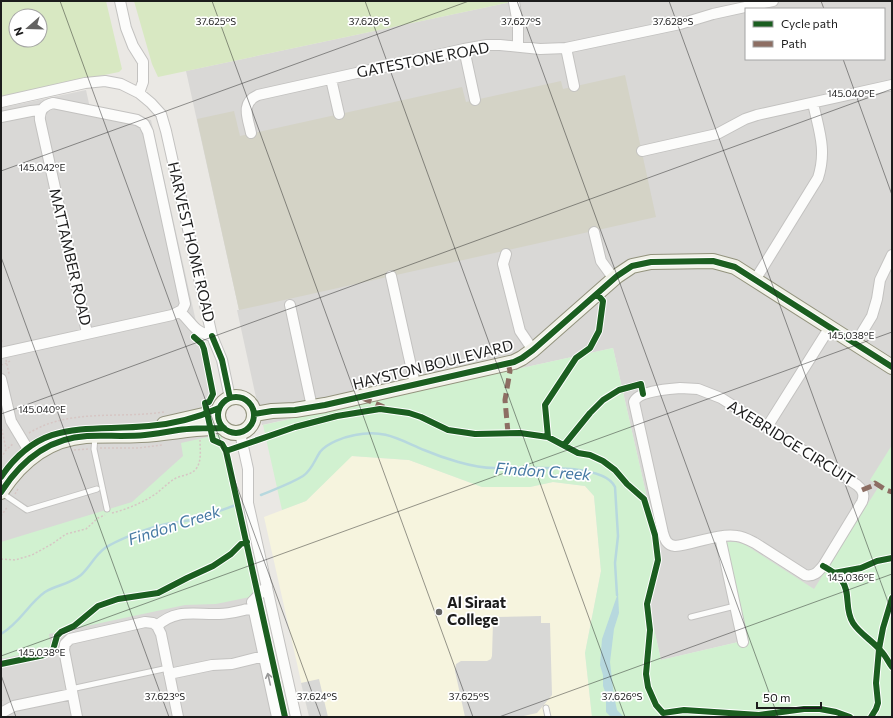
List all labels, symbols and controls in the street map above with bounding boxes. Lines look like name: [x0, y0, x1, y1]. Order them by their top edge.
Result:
north arrow: [8, 8, 48, 48]
legend: [745, 8, 885, 60]
text: 37.625°S: [196, 15, 236, 27]
text: 37.626°S: [349, 15, 389, 27]
text: 37.627°S: [501, 15, 541, 27]
text: 37.628°S: [653, 15, 693, 27]
text: Cycle path: [781, 16, 838, 30]
text: N: [11, 25, 26, 38]
text: Path: [781, 36, 807, 50]
street label: GATESTONE ROAD: [355, 37, 491, 81]
text: 145.040°E: [827, 87, 875, 99]
street label: HARVEST HOME ROAD: [165, 160, 219, 324]
text: 145.042°E: [19, 161, 65, 173]
street label: MATTAMBER ROAD: [46, 186, 96, 327]
text: 145.038°E: [828, 329, 875, 341]
street label: HAYSTON BOULEVARD: [351, 335, 515, 393]
street label: AXEBRIDGE CIRCUIT: [725, 396, 859, 489]
text: 145.040°E: [18, 403, 66, 415]
water label: Findon Creek: [494, 458, 592, 483]
water label: Findon Creek: [125, 501, 223, 548]
text: 145.036°E: [828, 571, 875, 583]
place label: Al Siraat College: [447, 593, 506, 628]
marker: Al Siraat College: [434, 607, 444, 617]
text: 145.038°E: [19, 646, 66, 658]
one-way arrow: [264, 673, 272, 686]
scale bar: [757, 684, 821, 710]
text: 37.623°S: [145, 690, 185, 702]
text: 37.624°S: [297, 690, 337, 702]
text: 37.625°S: [449, 690, 489, 702]
text: 37.626°S: [602, 690, 642, 702]
text: 50 m: [763, 690, 791, 704]

